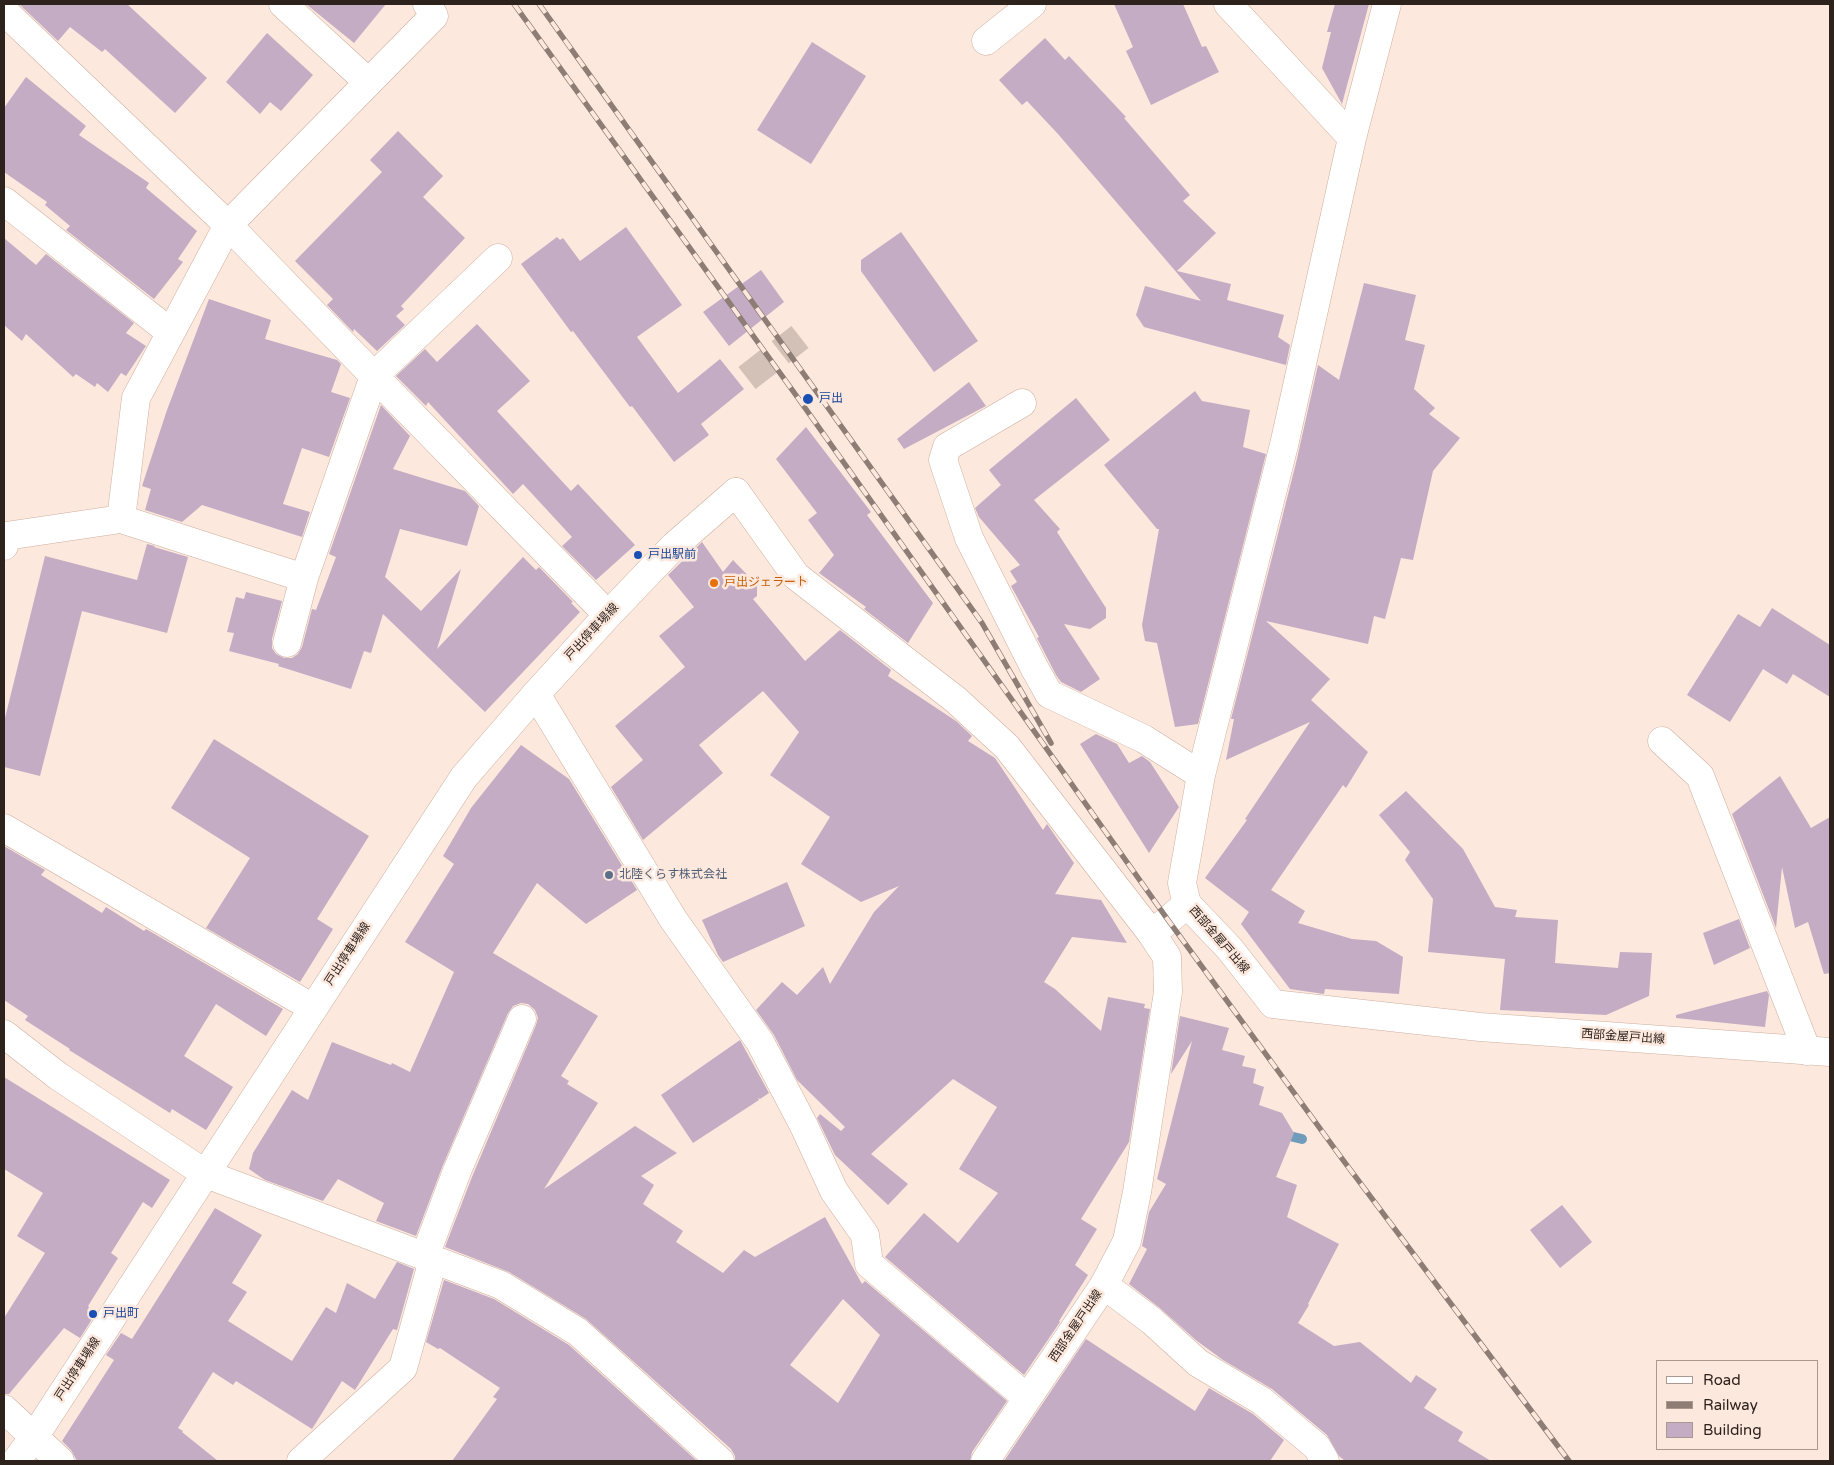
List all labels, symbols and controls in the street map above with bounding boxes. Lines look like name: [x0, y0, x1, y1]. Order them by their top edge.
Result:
marker: 戸出: [801, 392, 815, 406]
place label: 戸出: [819, 392, 843, 406]
place label: 戸出駅前: [648, 548, 696, 562]
marker: 戸出駅前: [632, 549, 644, 561]
place label: 戸出ジェラート: [724, 576, 808, 590]
marker: 戸出ジェラート: [708, 577, 720, 589]
street label: 戸出停車場線: [562, 601, 622, 663]
place label: 北陸くらす株式会社: [619, 868, 727, 882]
marker: 北陸くらす株式会社: [603, 869, 615, 881]
street label: 西部金屋戸出線: [1186, 904, 1252, 976]
street label: 戸出停車場線: [322, 920, 374, 988]
street label: 西部金屋戸出線: [1581, 1027, 1665, 1047]
street label: 西部金屋戸出線: [1047, 1287, 1105, 1365]
place label: 戸出町: [103, 1307, 139, 1321]
marker: 戸出町: [87, 1308, 99, 1320]
street label: 戸出停車場線: [52, 1335, 104, 1403]
legend: [1656, 1360, 1819, 1450]
text: Road: [1703, 1371, 1741, 1389]
text: Railway: [1703, 1396, 1758, 1414]
text: Building: [1703, 1421, 1762, 1439]

